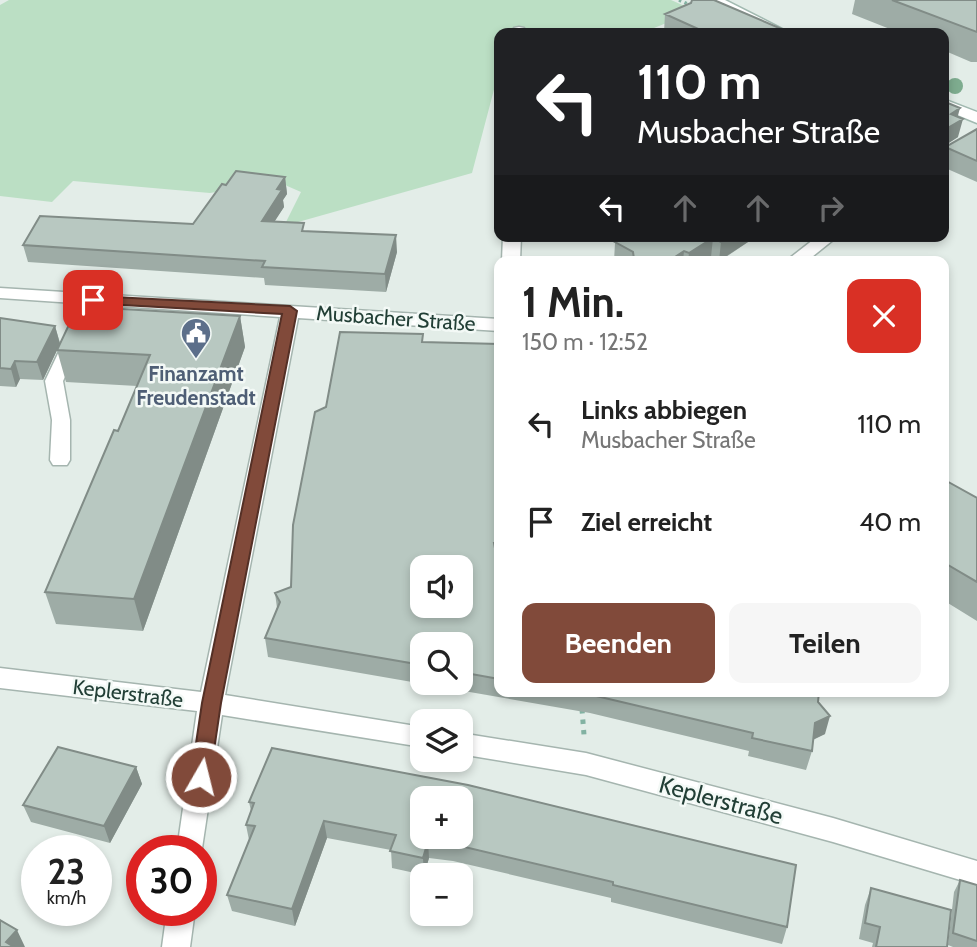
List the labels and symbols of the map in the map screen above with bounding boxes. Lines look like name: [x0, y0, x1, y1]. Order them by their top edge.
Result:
pin: [63, 270, 123, 330]
street label: Musbacher Straße: [316, 300, 477, 336]
public building icon: Finanzamt Freudenstadt: [179, 316, 213, 360]
place label: Finanzamt Freudenstadt: [136, 361, 256, 410]
street label: Keplerstraße: [71, 674, 185, 712]
position arrow: [164, 740, 238, 814]
street label: Keplerstraße: [656, 770, 786, 830]
speed limit sign: 30: [126, 835, 217, 926]

